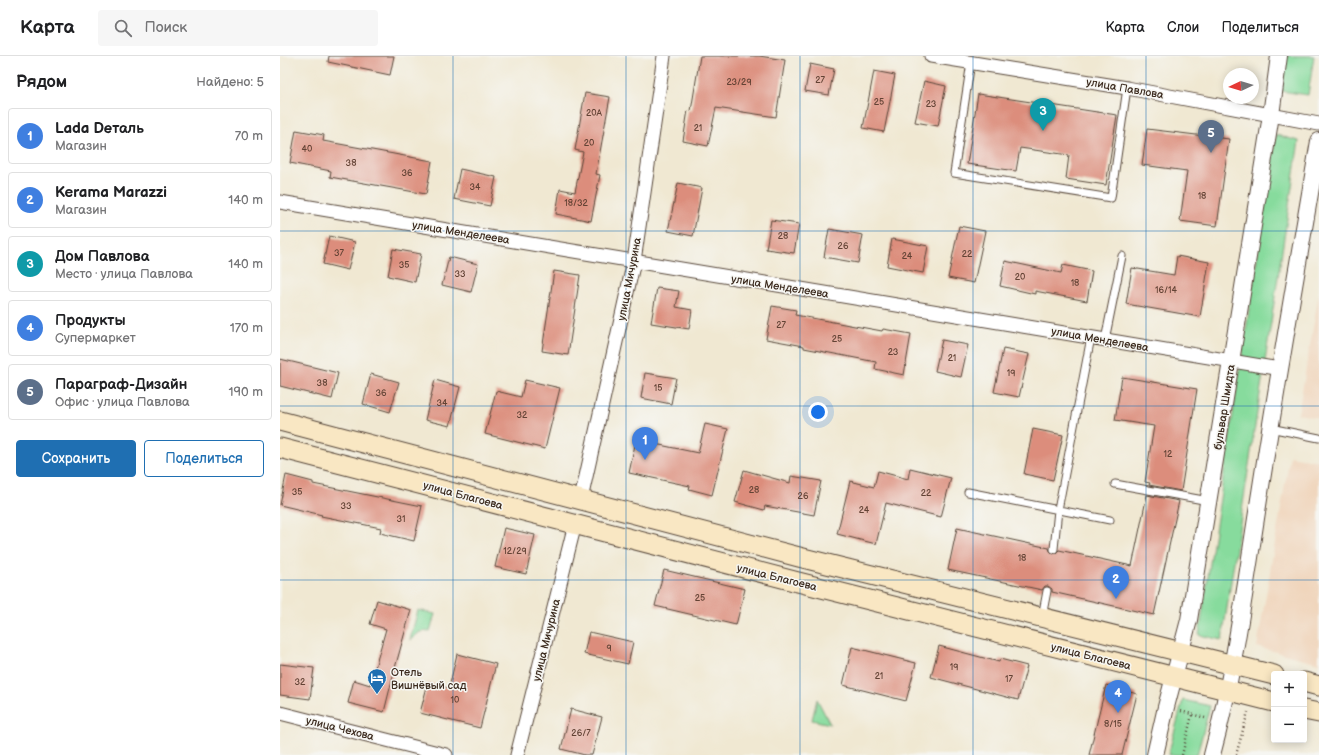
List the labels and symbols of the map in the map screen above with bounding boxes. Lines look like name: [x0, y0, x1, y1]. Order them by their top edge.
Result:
north arrow: [1223, 68, 1259, 104]
house number: 27: [815, 75, 825, 86]
street label: улица Павлова: [1085, 75, 1165, 102]
house number: 23/29: [726, 77, 752, 88]
house number: 25: [874, 97, 884, 108]
pin: 3: [1030, 98, 1056, 131]
house number: 23: [926, 99, 937, 110]
house number: 20А: [586, 108, 603, 119]
pin: 5: [1198, 120, 1224, 153]
house number: 21: [694, 123, 702, 134]
house number: 20: [584, 138, 594, 149]
house number: 40: [302, 144, 312, 155]
house number: 38: [346, 158, 356, 169]
house number: 36: [401, 168, 413, 179]
house number: 34: [469, 182, 481, 193]
house number: 18: [1198, 191, 1206, 202]
house number: 18/32: [564, 198, 589, 209]
street label: улица Менделеева: [411, 218, 511, 247]
house number: 28: [778, 231, 788, 242]
street label: улица Мичурина: [615, 236, 644, 322]
house number: 26: [838, 241, 849, 252]
house number: 37: [334, 248, 345, 259]
house number: 22: [962, 249, 973, 260]
house number: 24: [902, 251, 913, 262]
house number: 35: [399, 260, 409, 271]
house number: 33: [454, 269, 466, 280]
street label: улица Менделеева: [730, 272, 830, 301]
house number: 20: [1015, 272, 1025, 283]
house number: 18: [1071, 278, 1079, 289]
house number: 16/14: [1155, 285, 1178, 296]
house number: 27: [776, 320, 786, 331]
street label: улица Менделеева: [1050, 325, 1150, 355]
house number: 25: [832, 334, 842, 345]
house number: 23: [888, 347, 899, 358]
house number: 21: [948, 353, 956, 364]
street label: бульвар Шмидта: [1211, 363, 1238, 451]
house number: 19: [1007, 368, 1015, 379]
house number: 38: [317, 378, 327, 389]
house number: 15: [654, 383, 662, 394]
house number: 36: [375, 388, 387, 399]
house number: 34: [436, 398, 448, 409]
your location: [808, 402, 828, 422]
house number: 32: [517, 410, 528, 421]
pin: 1: [632, 427, 658, 460]
house number: 12: [1164, 449, 1173, 460]
street label: улица Благоева: [422, 479, 505, 512]
house number: 28: [749, 485, 759, 496]
house number: 35: [292, 487, 302, 498]
house number: 22: [921, 488, 932, 499]
house number: 26: [798, 491, 809, 502]
house number: 33: [340, 501, 352, 512]
house number: 24: [859, 505, 870, 516]
house number: 31: [396, 514, 406, 525]
house number: 12/29: [503, 546, 527, 557]
house number: 18: [1018, 553, 1026, 564]
street label: улица Благоева: [736, 561, 819, 594]
pin: 2: [1103, 566, 1129, 599]
house number: 25: [695, 593, 705, 604]
street label: улица Мичурина: [530, 597, 563, 683]
street label: улица Благоева: [1050, 640, 1133, 673]
house number: 9: [606, 643, 612, 654]
house number: 19: [950, 662, 958, 673]
place label: Отель Вишнёвый сад: [391, 666, 467, 692]
hotel icon: Отель Вишнёвый сад: [366, 667, 388, 695]
house number: 21: [875, 671, 883, 682]
house number: 17: [1005, 674, 1014, 685]
house number: 32: [295, 677, 306, 688]
pin: 4: [1105, 680, 1131, 713]
house number: 10: [451, 695, 459, 706]
street label: улица Чехова: [304, 714, 376, 743]
house number: 8/15: [1104, 719, 1122, 730]
house number: 26/7: [571, 728, 591, 739]

